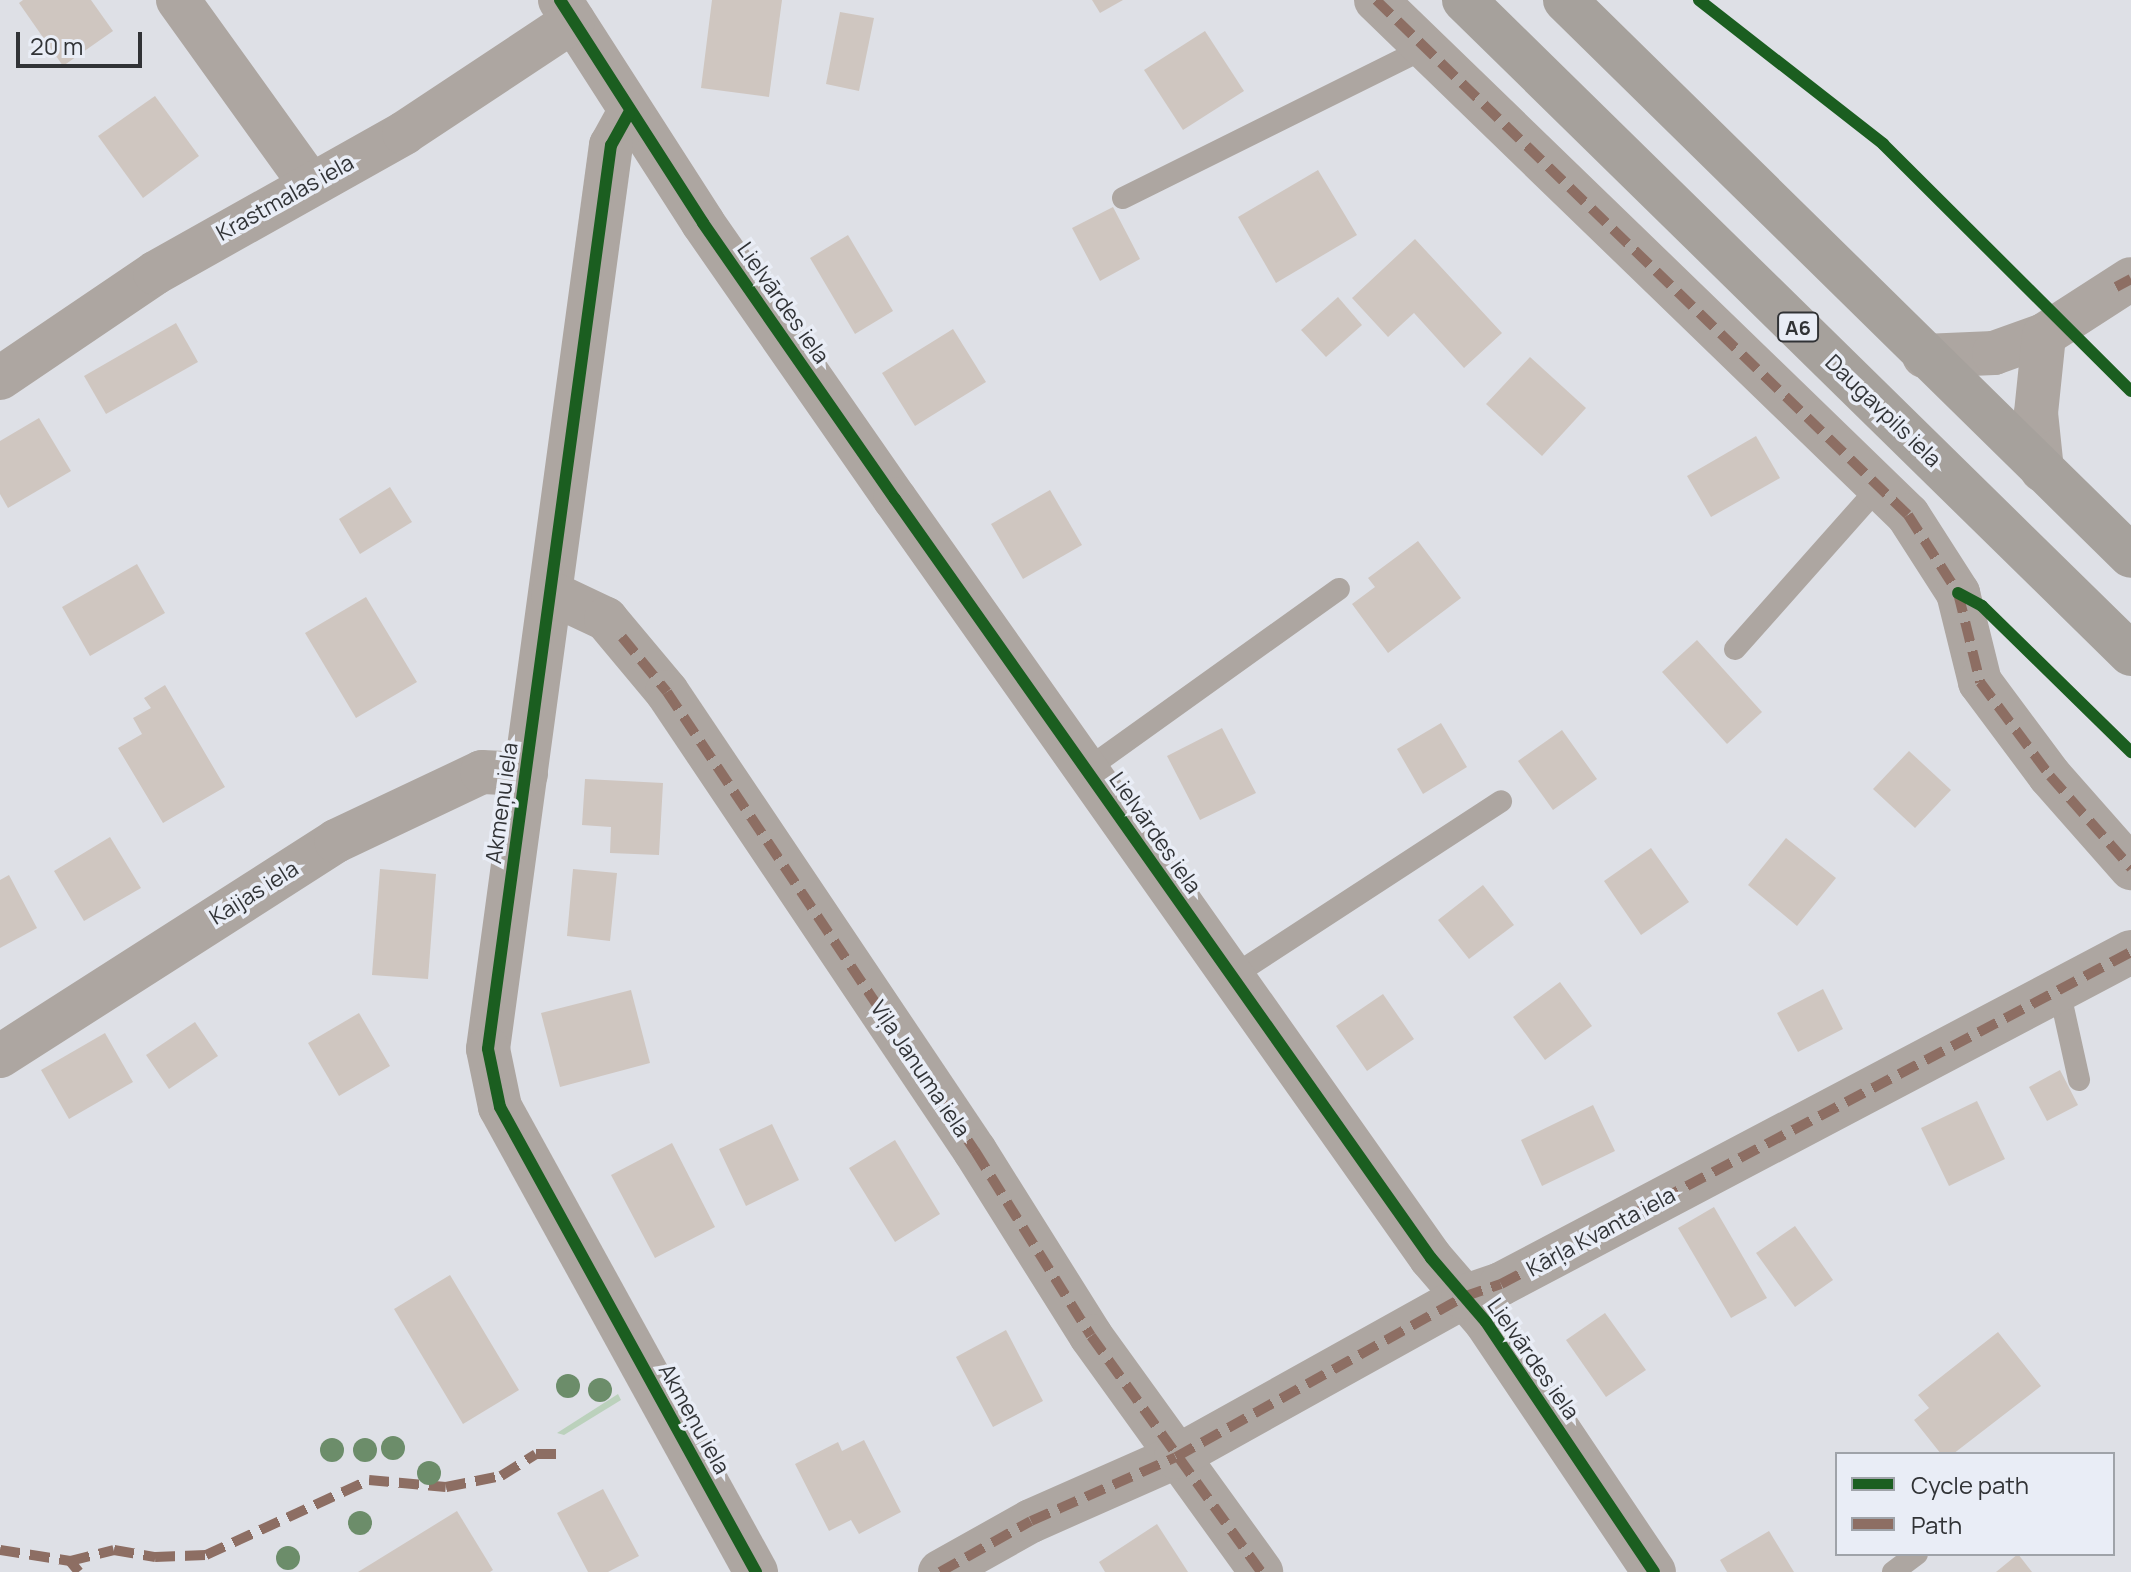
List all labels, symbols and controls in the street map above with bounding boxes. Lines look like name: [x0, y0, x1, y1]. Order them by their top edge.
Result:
scale bar: [20, 16, 146, 66]
text: 20 m: [30, 29, 83, 62]
street label: Krastmalas iela: [212, 149, 358, 247]
street label: Lielvārdes iela: [731, 237, 835, 369]
road number: A6: [1776, 311, 1820, 343]
street label: Daugavpils iela: [1820, 349, 1946, 473]
street label: Akmeņu iela: [480, 741, 524, 865]
street label: Lielvārdes iela: [1103, 767, 1207, 899]
street label: Kaijas iela: [205, 855, 303, 931]
street label: Viļa Januma iela: [865, 996, 975, 1142]
street label: Kārļa Kvanta iela: [1522, 1182, 1680, 1282]
street label: Lielvārdes iela: [1481, 1293, 1585, 1425]
street label: Akmeņu iela: [653, 1359, 735, 1479]
legend: [1835, 1452, 2115, 1556]
text: Cycle path: [1911, 1468, 2029, 1501]
text: Path: [1911, 1508, 1962, 1541]

